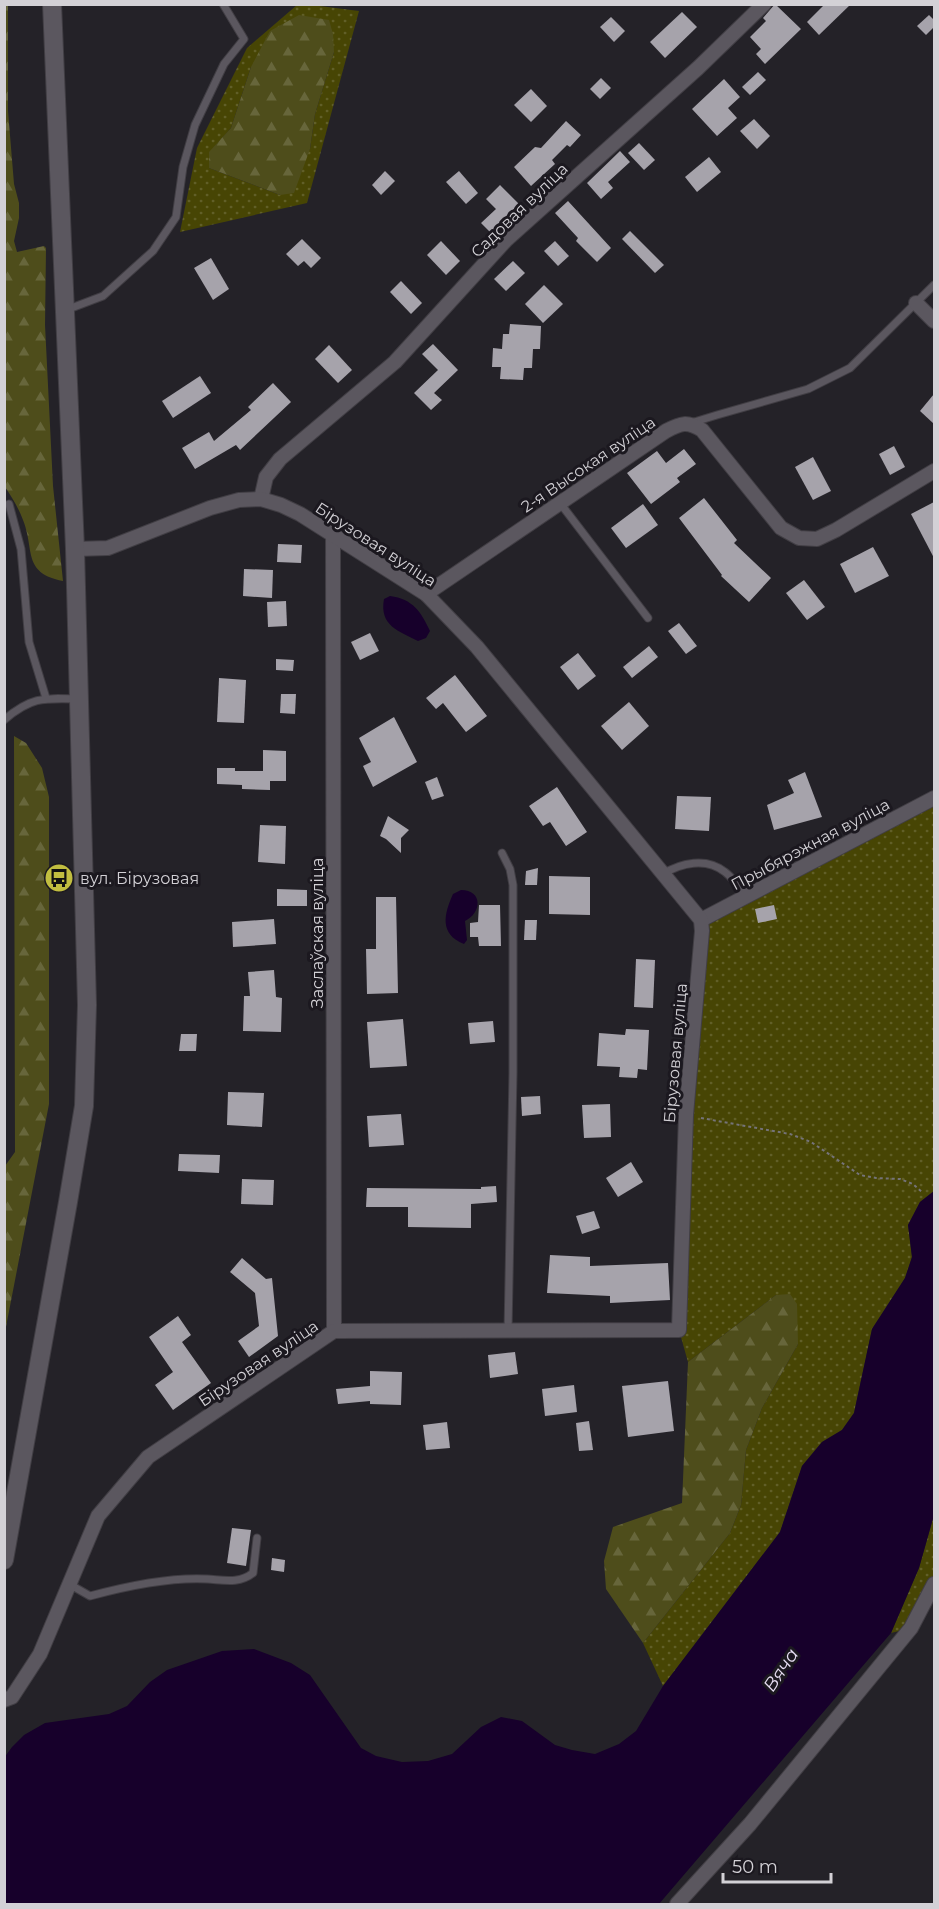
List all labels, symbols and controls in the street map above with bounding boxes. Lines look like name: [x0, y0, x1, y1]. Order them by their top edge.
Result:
street label: Садовая вуліца: [467, 159, 572, 261]
street label: 2-я Высокая вуліца: [518, 412, 659, 516]
street label: Бірузовая вуліца: [312, 498, 440, 591]
street label: Прыбярэжная вуліца: [728, 795, 893, 894]
street label: Заслаўская вуліца: [308, 858, 327, 1008]
bus stop icon: вул. Бірузовая: [43, 862, 75, 894]
place label: вул. Бірузовая: [80, 869, 199, 888]
street label: Бірузовая вуліца: [660, 982, 691, 1124]
street label: Бірузовая вуліца: [195, 1316, 322, 1411]
water label: Вяча: [759, 1644, 803, 1696]
scale bar: [723, 1846, 831, 1884]
text: 50 m: [732, 1856, 778, 1878]

